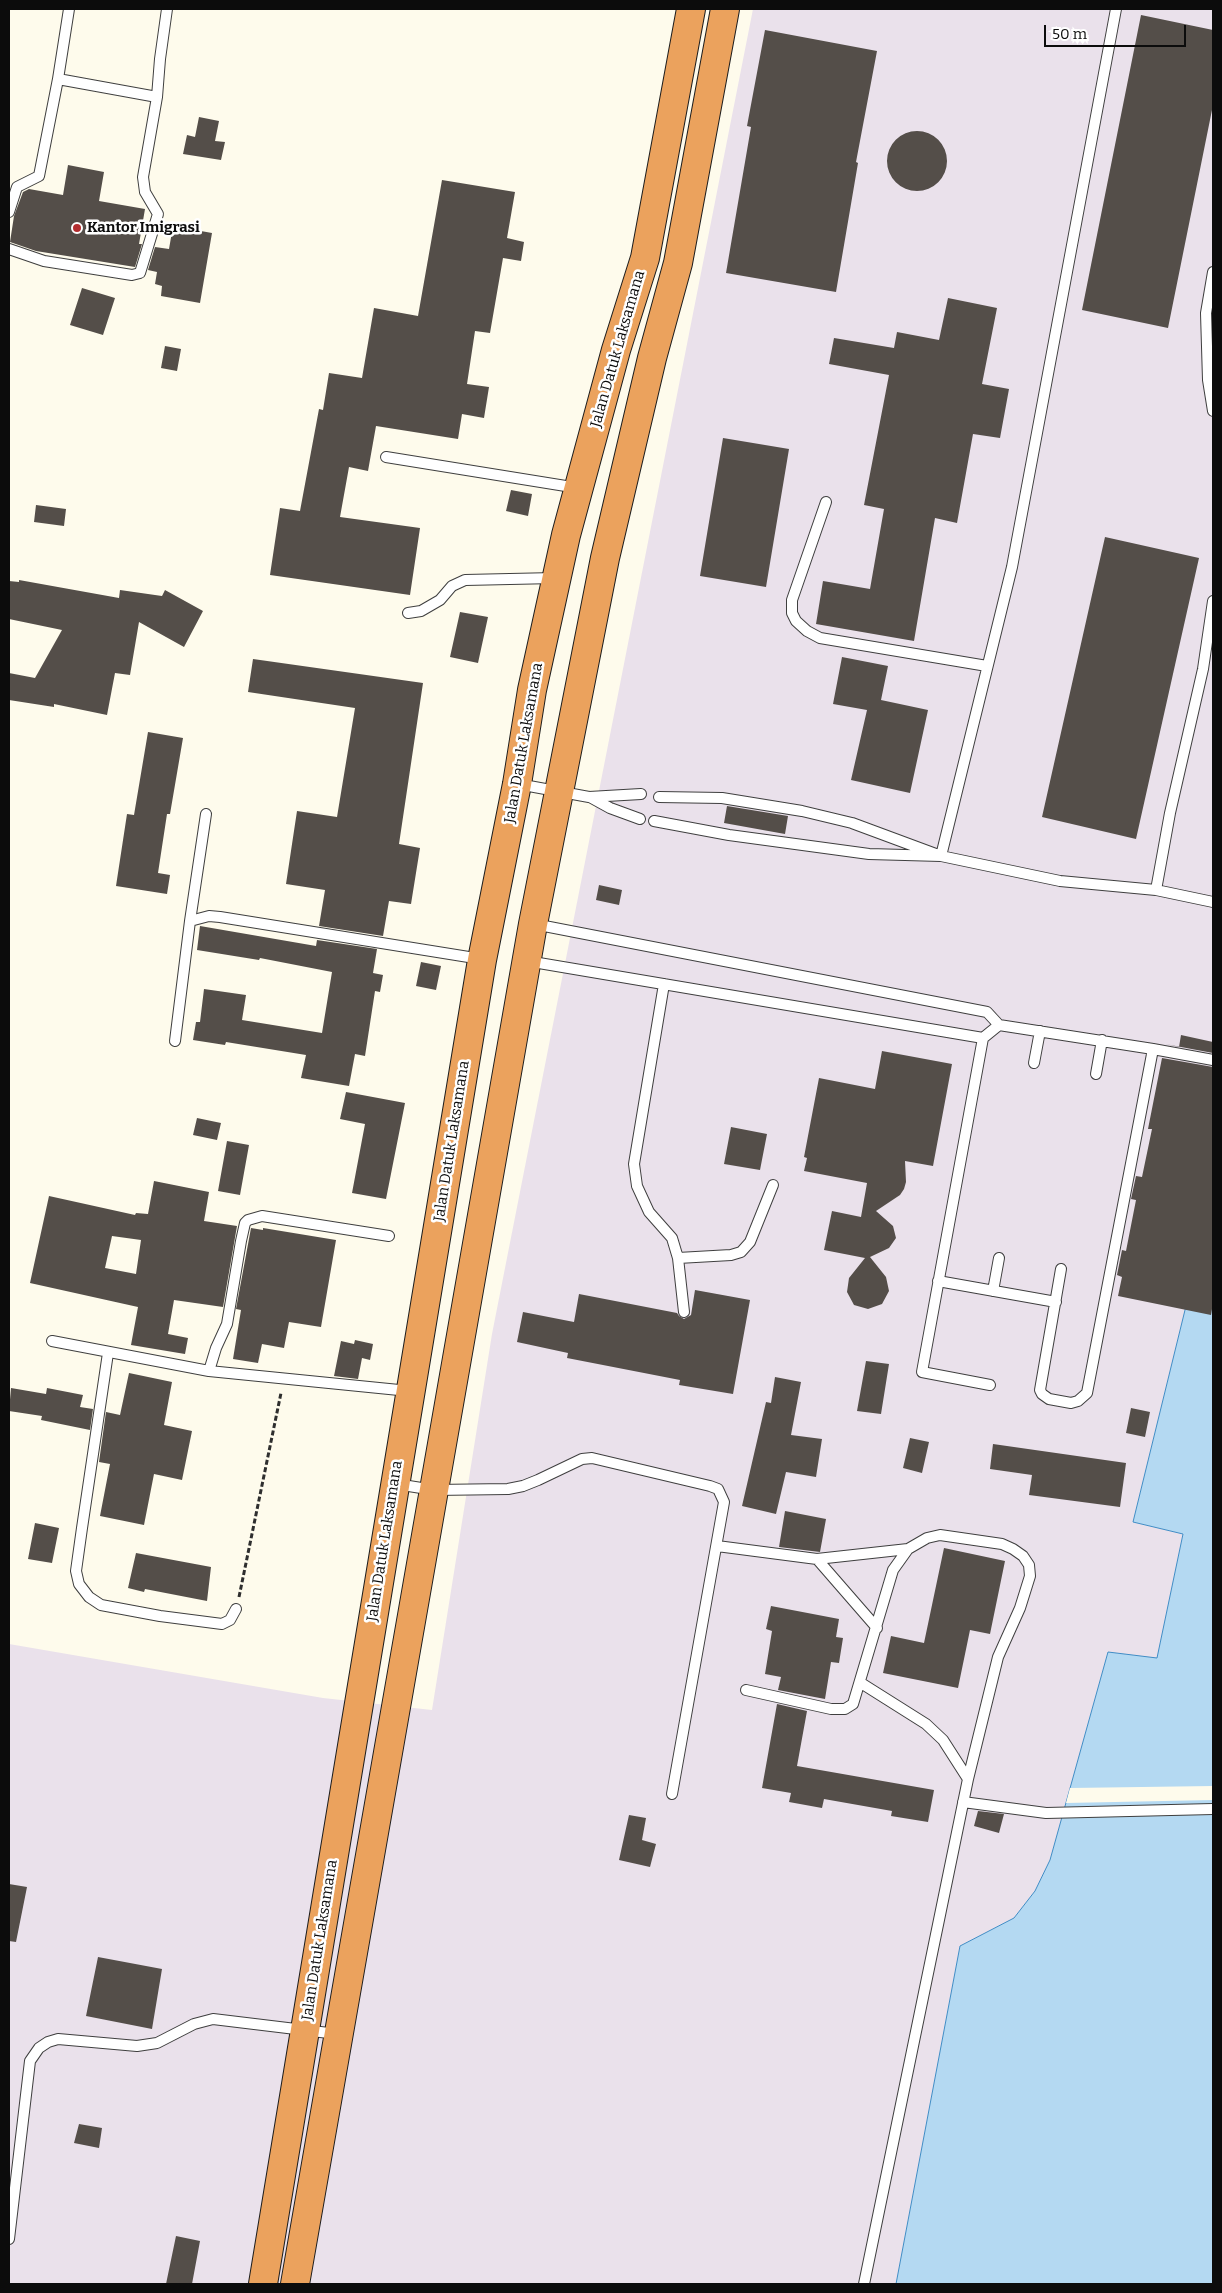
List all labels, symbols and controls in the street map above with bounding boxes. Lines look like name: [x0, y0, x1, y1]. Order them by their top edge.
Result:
scale bar: [1047, 15, 1190, 47]
text: 50 m: [1052, 25, 1087, 43]
place label: Kantor Imigrasi: [87, 219, 200, 237]
marker: Kantor Imigrasi: [71, 222, 83, 234]
street label: Jalan Datuk Laksamana: [587, 268, 649, 430]
street label: Jalan Datuk Laksamana: [501, 661, 547, 825]
street label: Jalan Datuk Laksamana: [430, 1059, 474, 1223]
street label: Jalan Datuk Laksamana: [363, 1459, 407, 1623]
street label: Jalan Datuk Laksamana: [298, 1858, 342, 2022]

